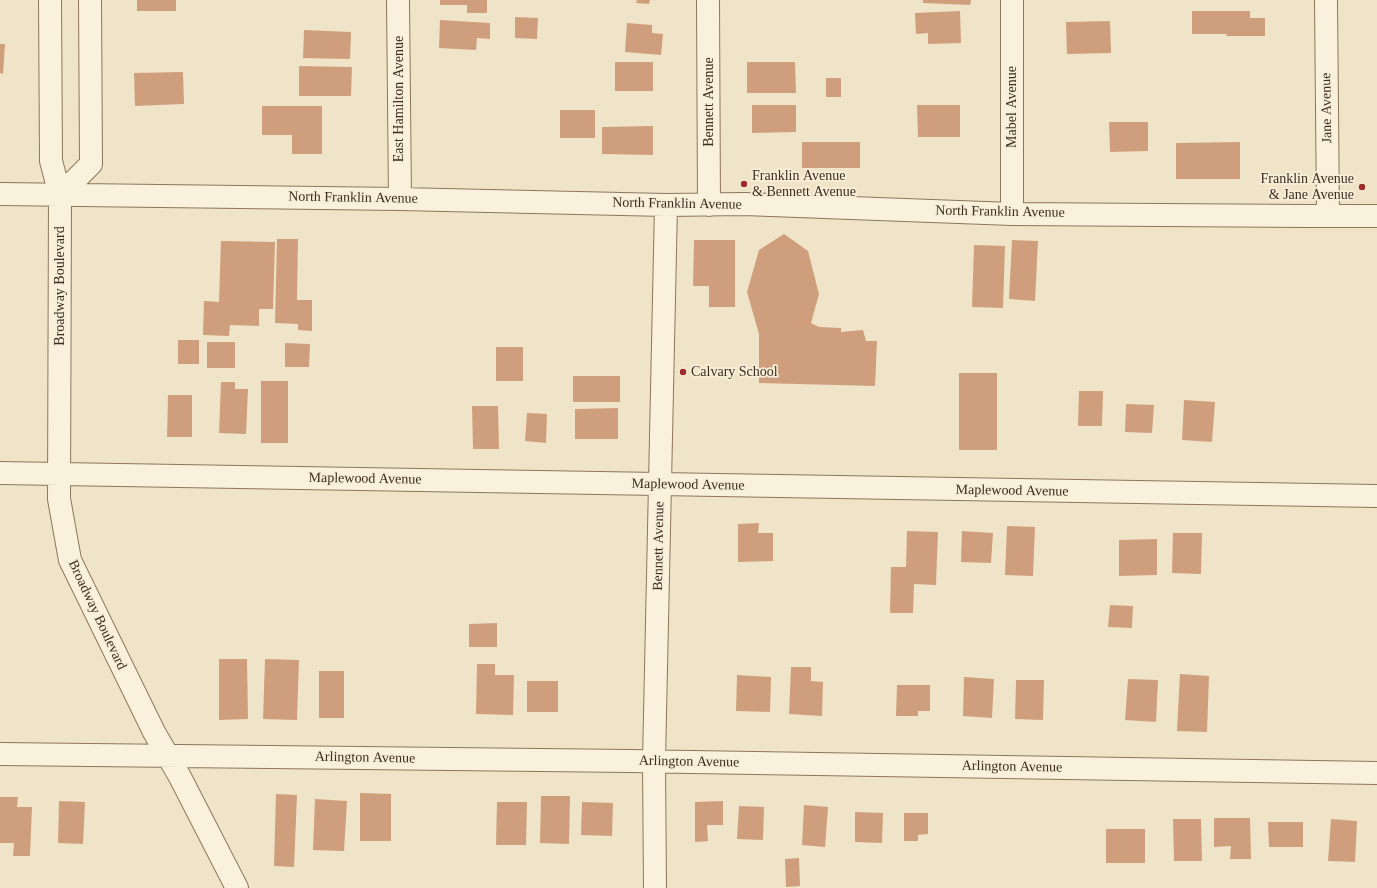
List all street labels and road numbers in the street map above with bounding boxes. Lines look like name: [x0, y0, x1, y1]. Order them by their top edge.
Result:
street label: East Hamilton Avenue: [391, 36, 407, 162]
street label: Bennett Avenue: [701, 57, 717, 147]
street label: Mabel Avenue: [1004, 66, 1020, 148]
street label: Jane Avenue: [1318, 72, 1336, 144]
street label: North Franklin Avenue: [288, 188, 418, 208]
street label: North Franklin Avenue: [612, 194, 742, 214]
street label: North Franklin Avenue: [935, 202, 1065, 222]
street label: Broadway Boulevard: [52, 226, 68, 346]
street label: Maplewood Avenue: [308, 470, 422, 488]
street label: Maplewood Avenue: [631, 476, 745, 494]
street label: Maplewood Avenue: [955, 482, 1069, 500]
street label: Bennett Avenue: [650, 501, 668, 591]
street label: Broadway Boulevard: [64, 557, 130, 673]
street label: Arlington Avenue: [315, 749, 415, 767]
street label: Arlington Avenue: [639, 753, 739, 771]
street label: Arlington Avenue: [962, 758, 1062, 776]

